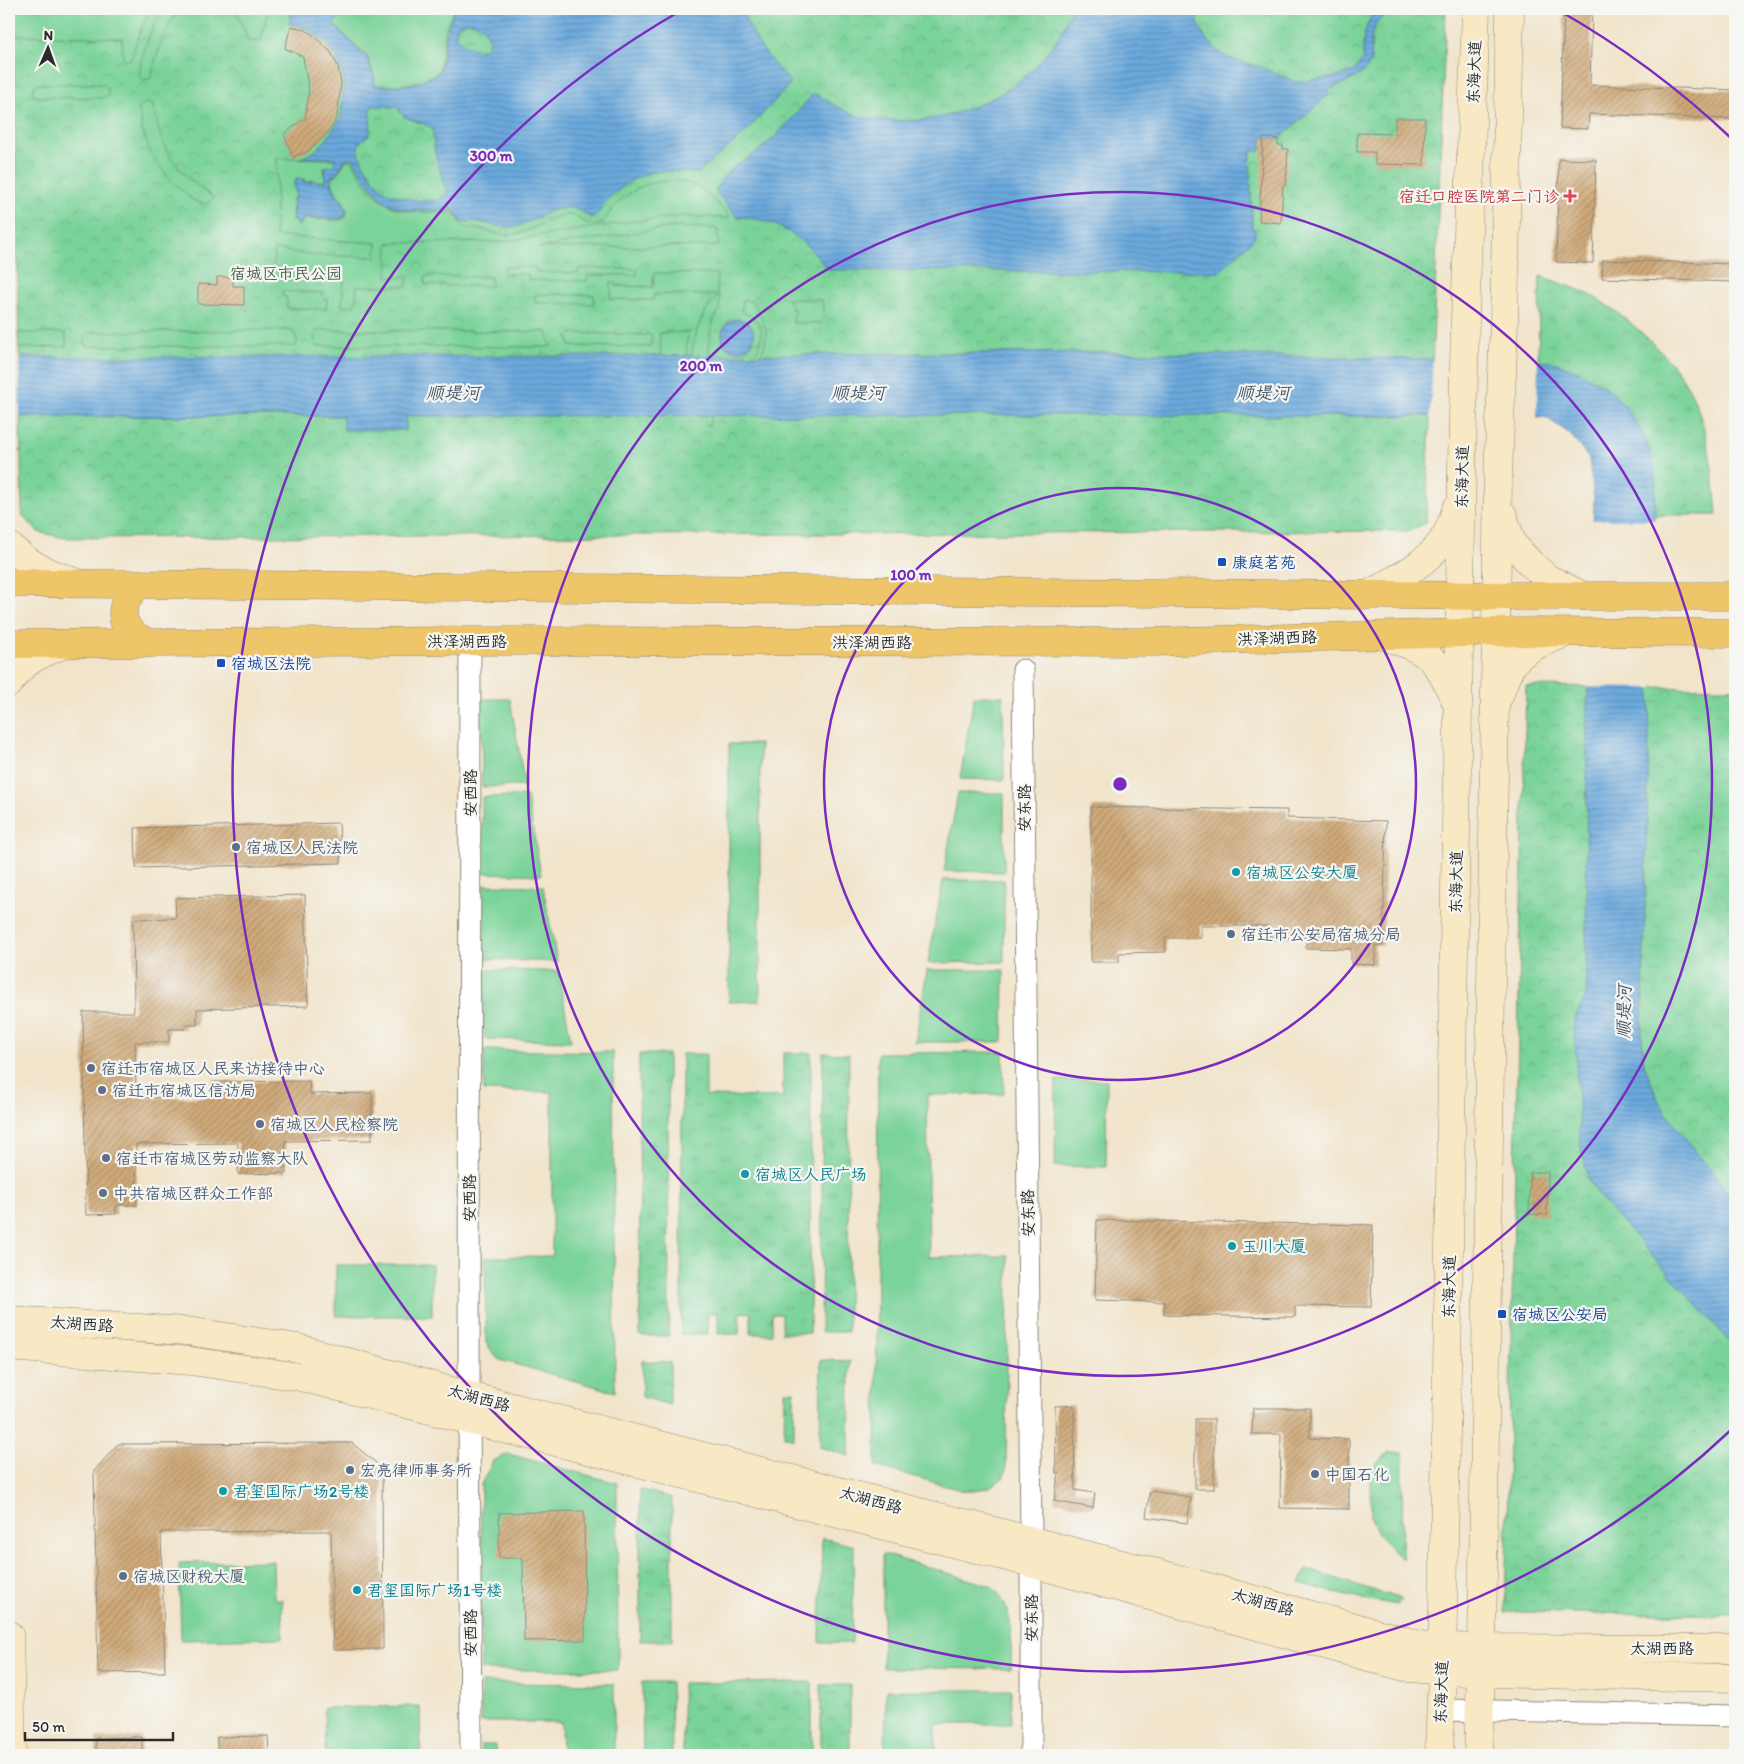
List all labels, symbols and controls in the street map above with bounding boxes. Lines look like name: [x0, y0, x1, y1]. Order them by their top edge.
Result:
north arrow: [22, 22, 72, 72]
text: N: [43, 27, 53, 44]
street label: 东海大道: [1463, 40, 1485, 104]
text: 300 m: [470, 147, 513, 165]
place label: 宿迁口腔医院第二门诊: [1399, 187, 1560, 206]
marker: 宿迁口腔医院第二门诊: [1563, 189, 1577, 203]
park label: 宿城区市民公园: [230, 264, 342, 283]
text: 200 m: [680, 357, 723, 375]
water label: 顺堤河: [426, 382, 483, 404]
water label: 顺堤河: [831, 382, 888, 404]
water label: 顺堤河: [1236, 382, 1293, 404]
street label: 东海大道: [1452, 445, 1472, 509]
place label: 康庭茗苑: [1232, 553, 1296, 572]
marker: 康庭茗苑: [1216, 556, 1228, 568]
text: 100 m: [890, 566, 932, 584]
street label: 洪泽湖西路: [1237, 627, 1317, 649]
street label: 洪泽湖西路: [427, 632, 507, 651]
street label: 洪泽湖西路: [832, 633, 912, 652]
place label: 宿城区法院: [231, 654, 311, 673]
marker: 宿城区法院: [215, 657, 227, 669]
street label: 安西路: [461, 769, 480, 817]
centre of rings: [1111, 775, 1129, 793]
street label: 安东路: [1015, 784, 1034, 832]
place label: 宿城区人民法院: [246, 838, 358, 857]
marker: 宿城区人民法院: [230, 841, 242, 853]
street label: 东海大道: [1446, 850, 1466, 914]
place label: 宿城区公安大厦: [1246, 863, 1358, 882]
marker: 宿城区公安大厦: [1230, 866, 1242, 878]
place label: 宿迁市公安局宿城分局: [1241, 925, 1401, 944]
marker: 宿迁市公安局宿城分局: [1225, 928, 1237, 940]
water label: 顺堤河: [1613, 982, 1636, 1039]
place label: 宿迁市宿城区人民来访接待中心: [101, 1059, 325, 1078]
marker: 宿迁市宿城区人民来访接待中心: [85, 1062, 97, 1074]
place label: 宿迁市宿城区信访局: [112, 1081, 256, 1100]
marker: 宿迁市宿城区信访局: [96, 1084, 108, 1096]
place label: 宿城区人民检察院: [270, 1115, 398, 1134]
marker: 宿城区人民检察院: [254, 1118, 266, 1130]
place label: 宿迁市宿城区劳动监察大队: [116, 1149, 308, 1168]
marker: 宿迁市宿城区劳动监察大队: [100, 1152, 112, 1164]
place label: 宿城区人民广场: [755, 1165, 867, 1184]
marker: 宿城区人民广场: [739, 1168, 751, 1180]
street label: 安西路: [460, 1174, 479, 1222]
place label: 中共宿城区群众工作部: [113, 1184, 273, 1203]
marker: 中共宿城区群众工作部: [97, 1187, 109, 1199]
street label: 安东路: [1018, 1189, 1038, 1237]
place label: 玉川大厦: [1242, 1237, 1306, 1256]
marker: 玉川大厦: [1226, 1240, 1238, 1252]
street label: 东海大道: [1439, 1255, 1459, 1319]
place label: 宿城区公安局: [1512, 1305, 1608, 1324]
marker: 宿城区公安局: [1496, 1308, 1508, 1320]
street label: 太湖西路: [49, 1312, 115, 1336]
street label: 太湖西路: [446, 1381, 512, 1415]
place label: 宏亮律师事务所: [360, 1461, 472, 1480]
marker: 宏亮律师事务所: [344, 1464, 356, 1476]
place label: 中国石化: [1325, 1465, 1389, 1484]
marker: 中国石化: [1309, 1468, 1321, 1480]
place label: 君玺国际广场2号楼: [233, 1482, 369, 1501]
street label: 太湖西路: [838, 1483, 904, 1517]
marker: 君玺国际广场2号楼: [217, 1485, 229, 1497]
place label: 宿城区财税大厦: [133, 1567, 245, 1586]
marker: 宿城区财税大厦: [117, 1570, 129, 1582]
place label: 君玺国际广场1号楼: [367, 1581, 502, 1600]
marker: 君玺国际广场1号楼: [351, 1584, 363, 1596]
street label: 太湖西路: [1230, 1585, 1296, 1619]
street label: 安东路: [1022, 1594, 1041, 1642]
street label: 安西路: [461, 1609, 480, 1657]
street label: 太湖西路: [1630, 1639, 1694, 1658]
street label: 东海大道: [1430, 1660, 1452, 1724]
scale bar: [25, 1709, 172, 1741]
text: 50 m: [32, 1718, 65, 1736]

